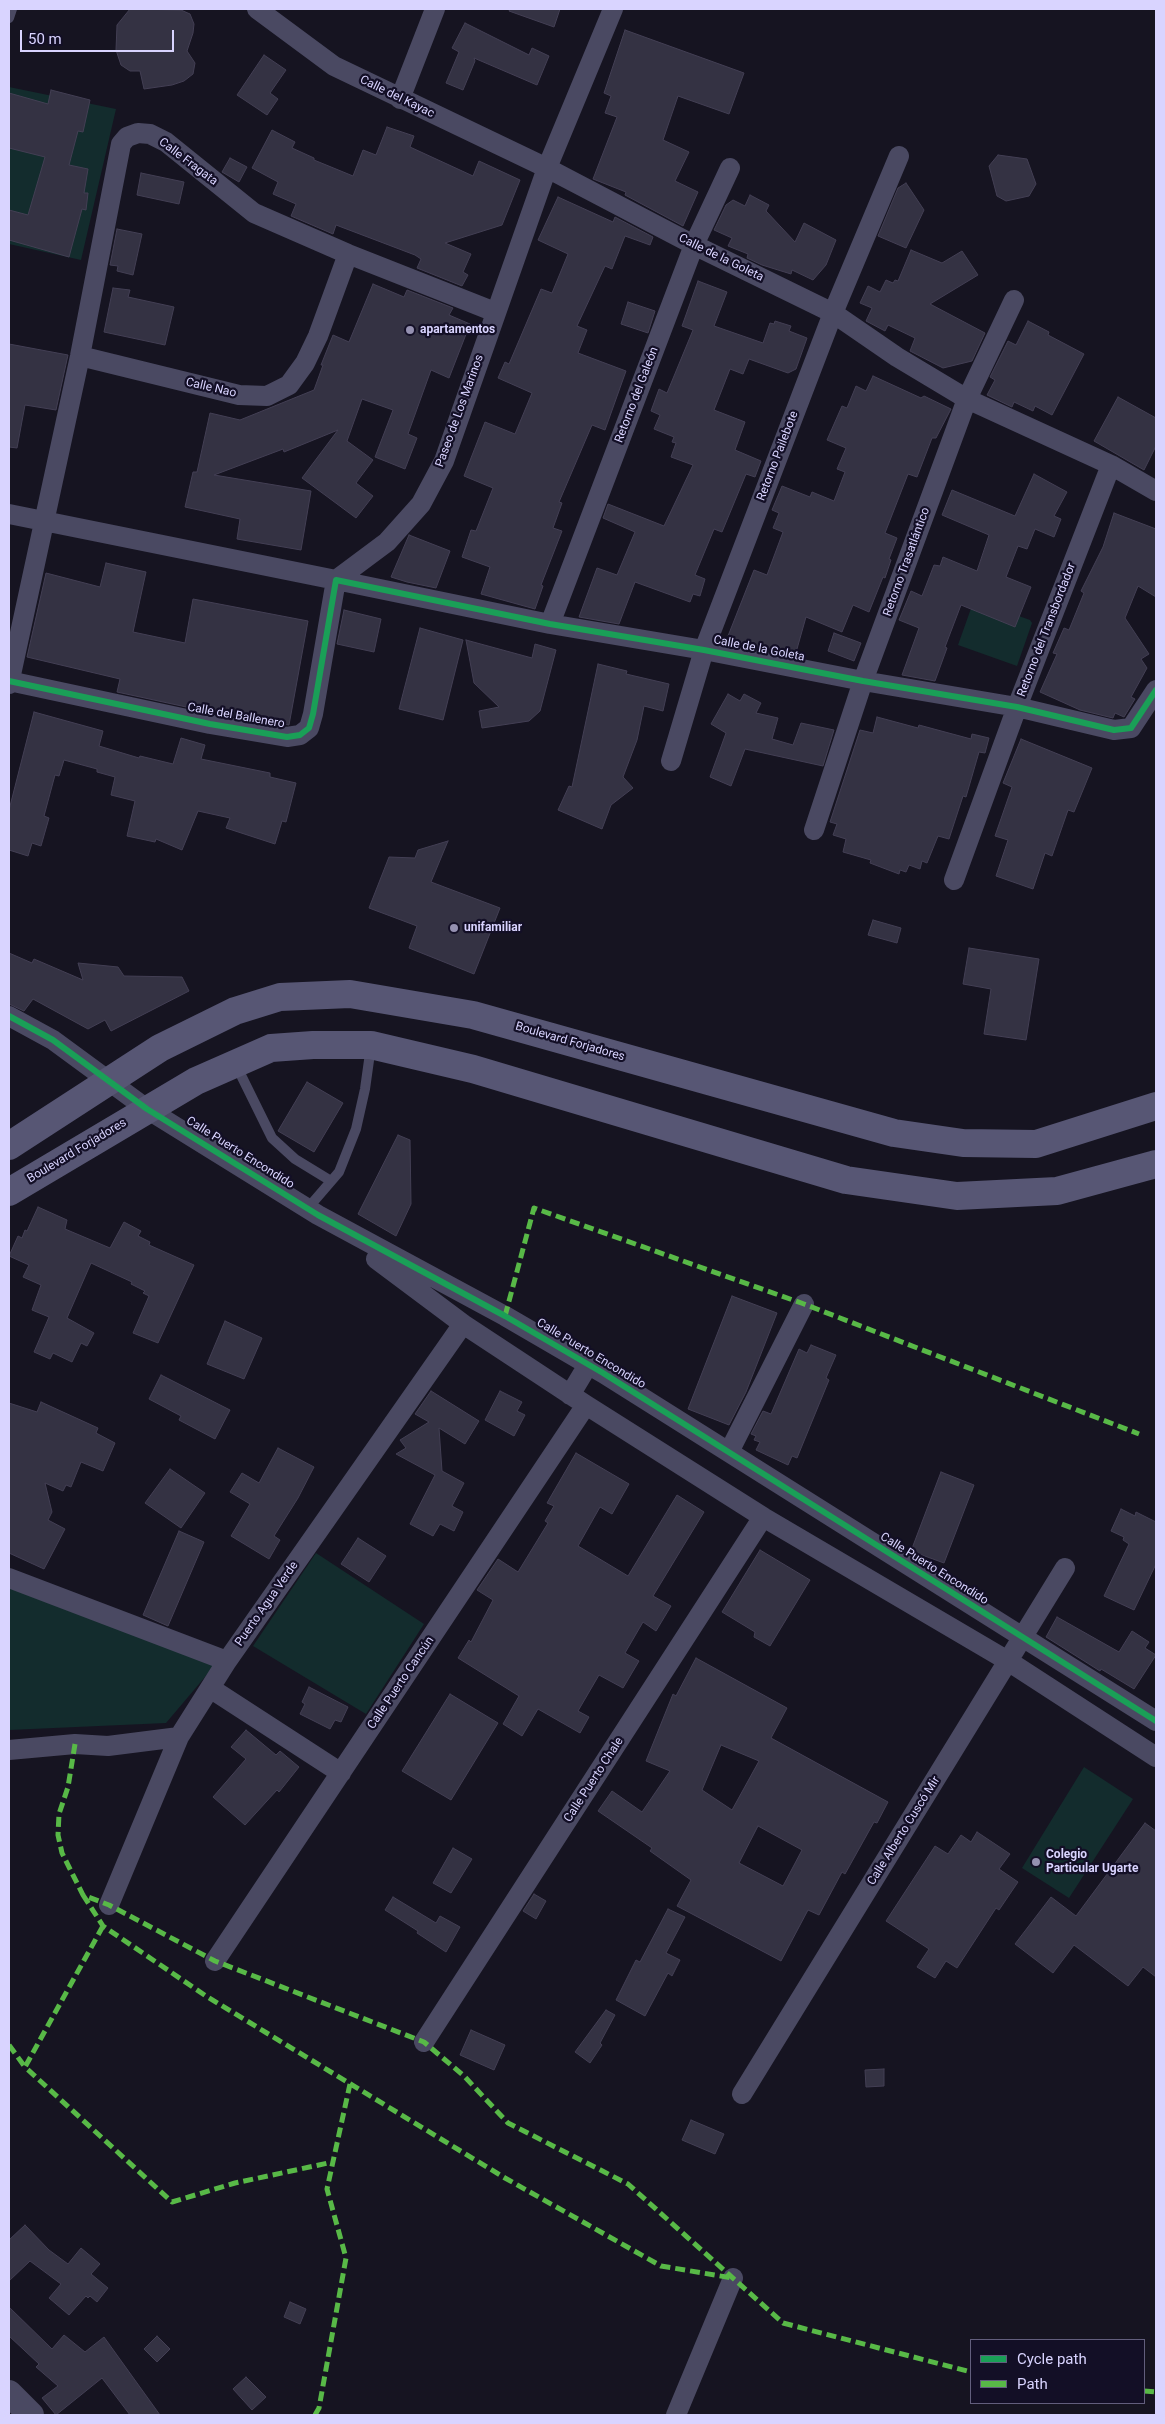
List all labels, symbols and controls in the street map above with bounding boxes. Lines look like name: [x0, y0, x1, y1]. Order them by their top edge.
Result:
scale bar: [22, 20, 176, 52]
text: 50 m: [28, 30, 62, 48]
street label: Calle del Kayac: [357, 73, 437, 121]
street label: Calle Fragata: [156, 135, 220, 189]
street label: Calle de la Goleta: [676, 231, 766, 285]
place label: apartamentos: [420, 323, 495, 337]
marker: apartamentos: [404, 324, 416, 336]
street label: Retorno del Galeón: [612, 345, 662, 445]
street label: Paseo de Los Marinos: [433, 353, 487, 469]
street label: Calle Nao: [184, 375, 238, 401]
street label: Retorno Pailebote: [754, 409, 802, 503]
street label: Retorno Trasatlántico: [881, 506, 933, 618]
street label: Retorno del Transbordador: [1015, 561, 1079, 699]
street label: Calle de la Goleta: [712, 633, 806, 665]
street label: Calle del Ballenero: [186, 700, 286, 732]
place label: unifamiliar: [464, 921, 522, 935]
marker: unifamiliar: [448, 922, 460, 934]
street label: Boulevard Forjadores: [514, 1020, 626, 1064]
street label: Calle Puerto Encondido: [183, 1114, 297, 1192]
street label: Boulevard Forjadores: [25, 1116, 129, 1186]
street label: Calle Puerto Encondido: [534, 1316, 648, 1392]
street label: Calle Puerto Encondido: [877, 1530, 991, 1608]
street label: Puerto Agua Verde: [232, 1559, 302, 1649]
street label: Calle Puerto Cancún: [365, 1634, 437, 1732]
street label: Calle Puerto Chale: [561, 1735, 627, 1825]
street label: Calle Alberto Cuscó Mir: [865, 1774, 943, 1888]
place label: Colegio Particular Ugarte: [1046, 1848, 1138, 1876]
marker: Colegio Particular Ugarte: [1030, 1856, 1042, 1868]
legend: [970, 2339, 1145, 2404]
text: Cycle path: [1017, 2350, 1087, 2368]
text: Path: [1017, 2375, 1048, 2393]

